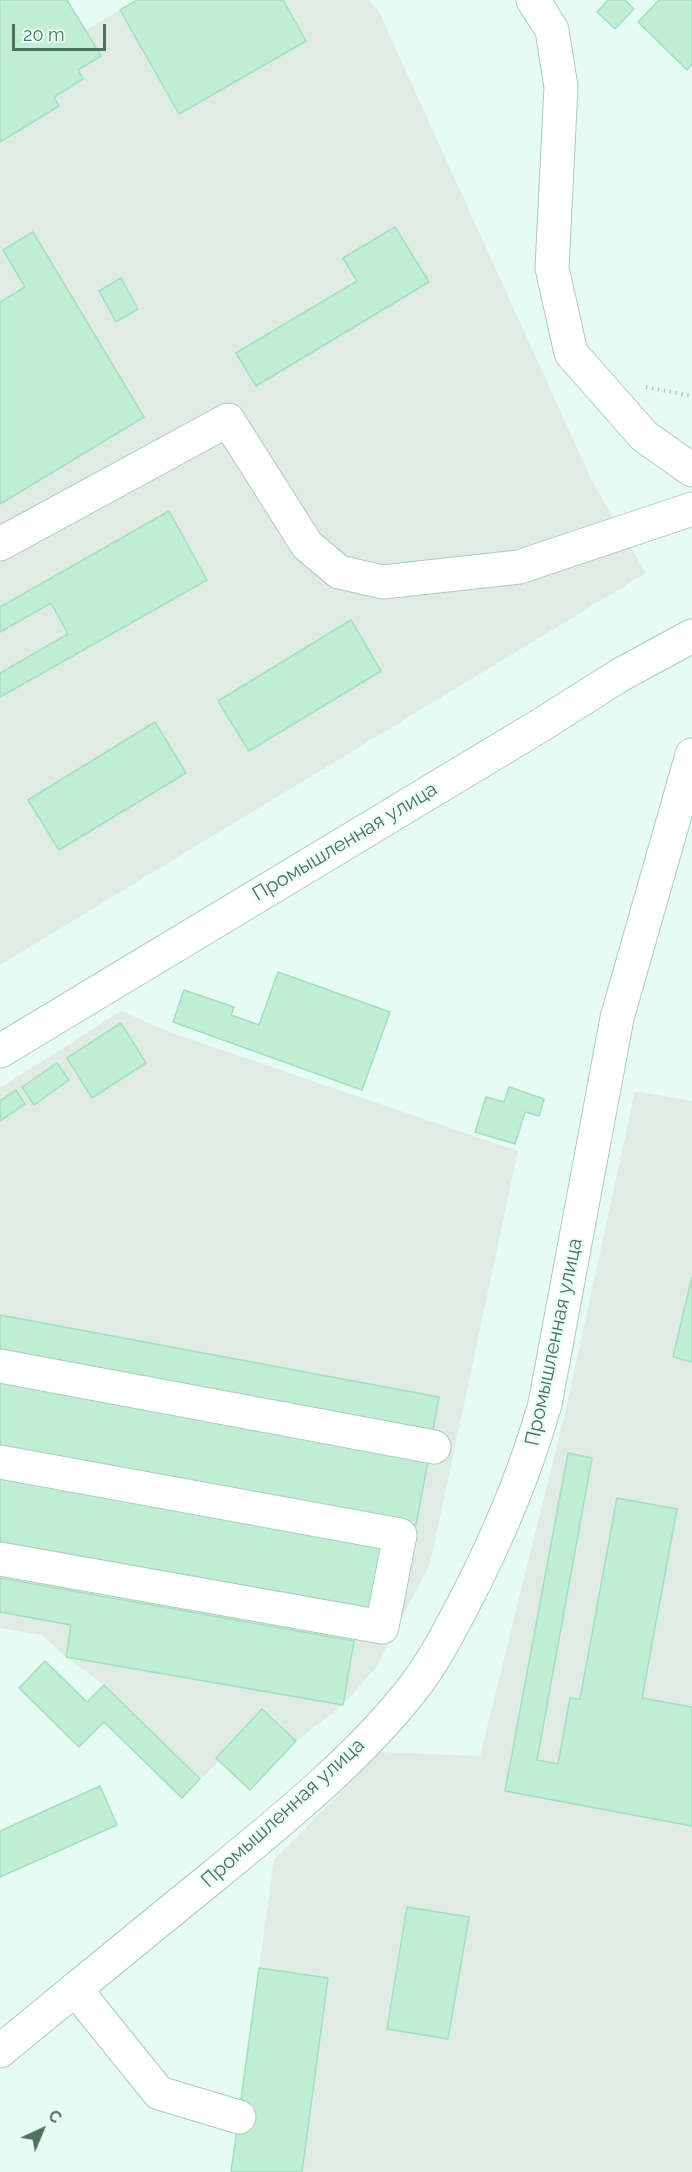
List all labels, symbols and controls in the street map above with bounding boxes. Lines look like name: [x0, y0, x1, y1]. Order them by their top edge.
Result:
scale bar: [15, 12, 110, 50]
text: 20 m: [23, 24, 65, 45]
street label: Промышленная улица: [248, 777, 442, 907]
street label: Промышленная улица: [520, 1236, 588, 1448]
street label: Промышленная улица: [196, 1733, 370, 1893]
north arrow: [12, 2100, 72, 2160]
text: С: [44, 2106, 65, 2127]

